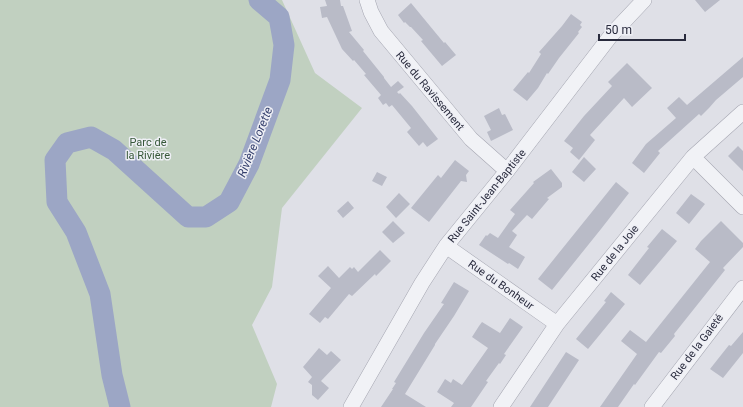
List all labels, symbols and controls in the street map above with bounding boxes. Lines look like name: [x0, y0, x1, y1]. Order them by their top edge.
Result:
scale bar: [599, 16, 685, 42]
text: 50 m: [605, 23, 632, 37]
street label: Rue du Ravissement: [393, 49, 467, 134]
water label: Rivière Lorette: [235, 105, 275, 179]
park label: Parc de la Rivière: [126, 136, 170, 162]
street label: Rue Saint-Jean-Baptiste: [445, 146, 529, 245]
street label: Rue de la Joie: [588, 222, 642, 284]
street label: Rue du Bonheur: [466, 258, 537, 313]
street label: Rue de la Gaieté: [668, 311, 726, 382]

